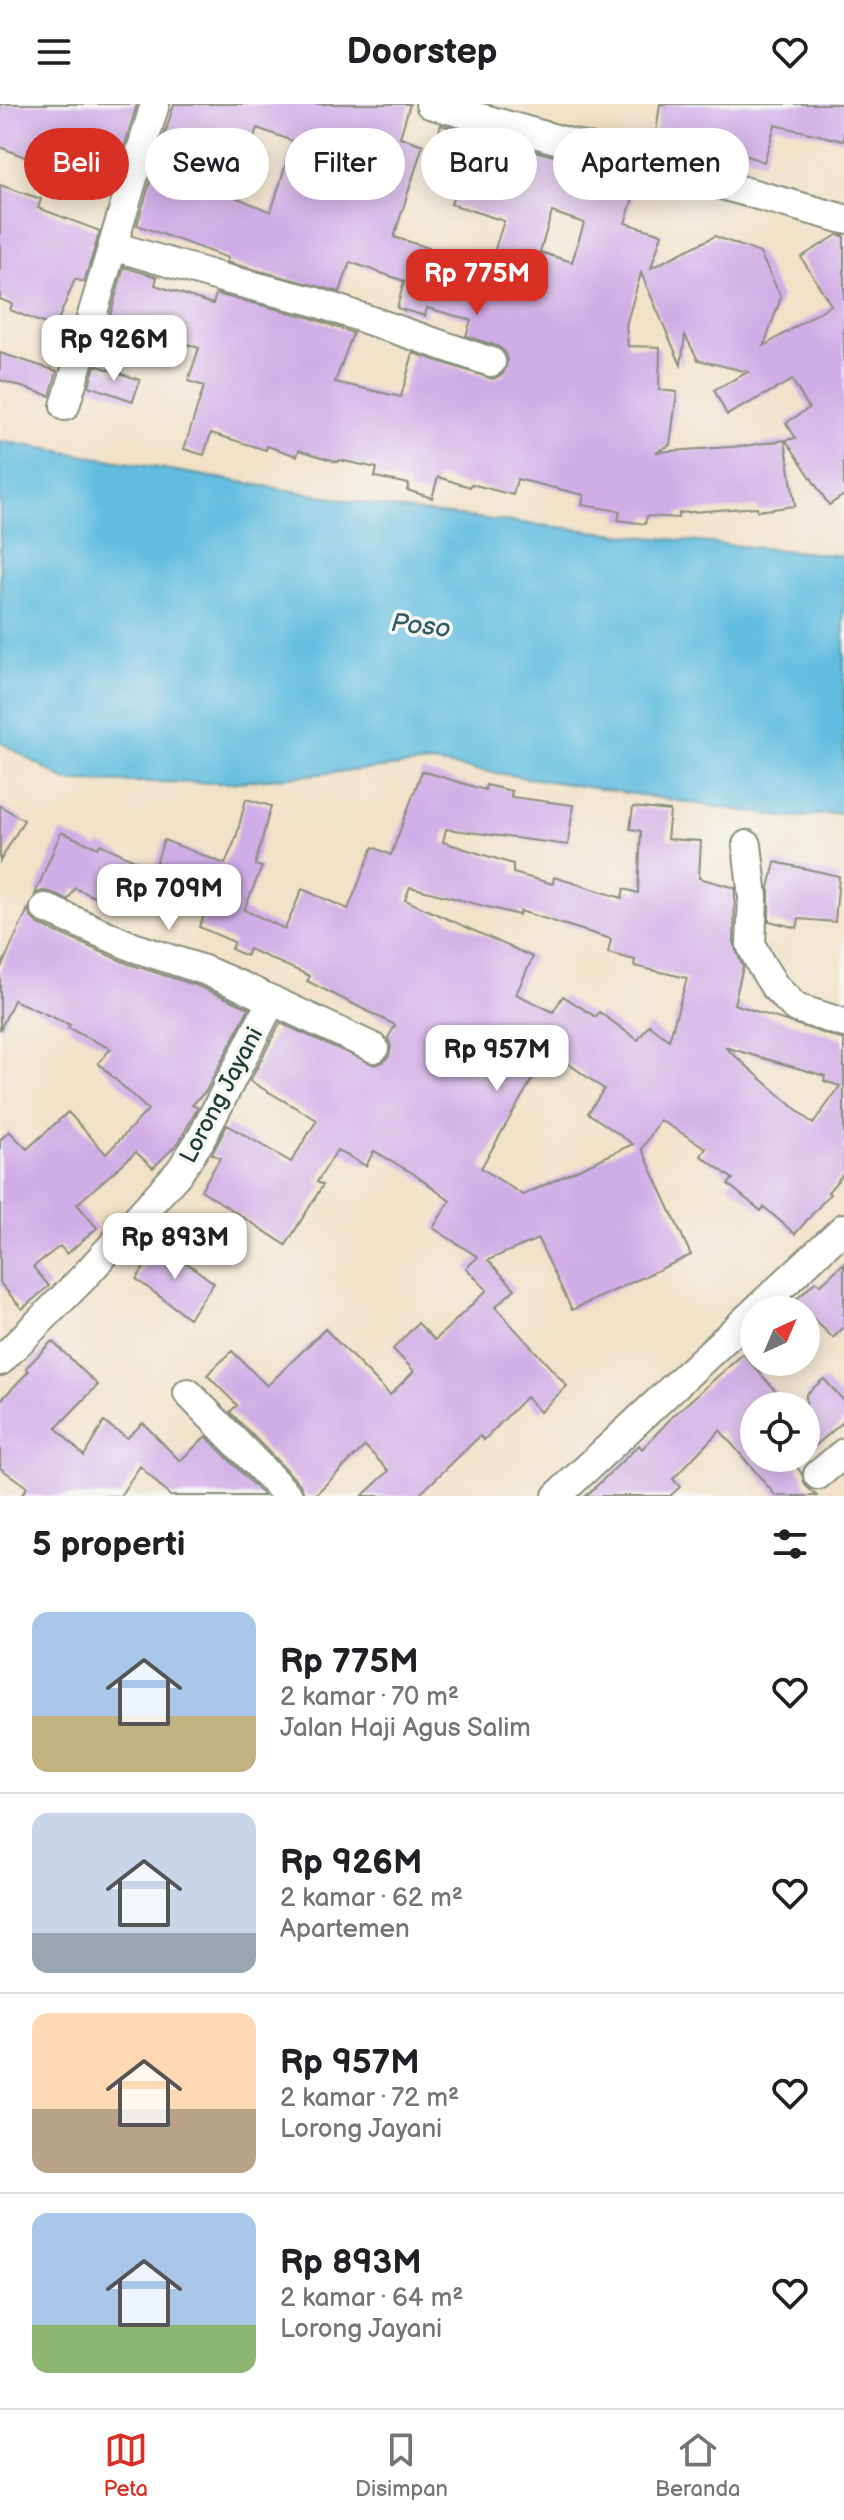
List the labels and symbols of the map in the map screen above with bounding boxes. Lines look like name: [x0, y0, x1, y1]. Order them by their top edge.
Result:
pin: Rp 775M: [403, 249, 551, 317]
pin: Rp 926M: [40, 315, 188, 383]
water label: Poso: [390, 608, 452, 645]
pin: Rp 709M: [95, 864, 243, 932]
street label: Lorong Jayani: [173, 1022, 269, 1168]
pin: Rp 957M: [423, 1025, 571, 1093]
pin: Rp 893M: [101, 1213, 249, 1281]
north arrow: [740, 1296, 820, 1376]

